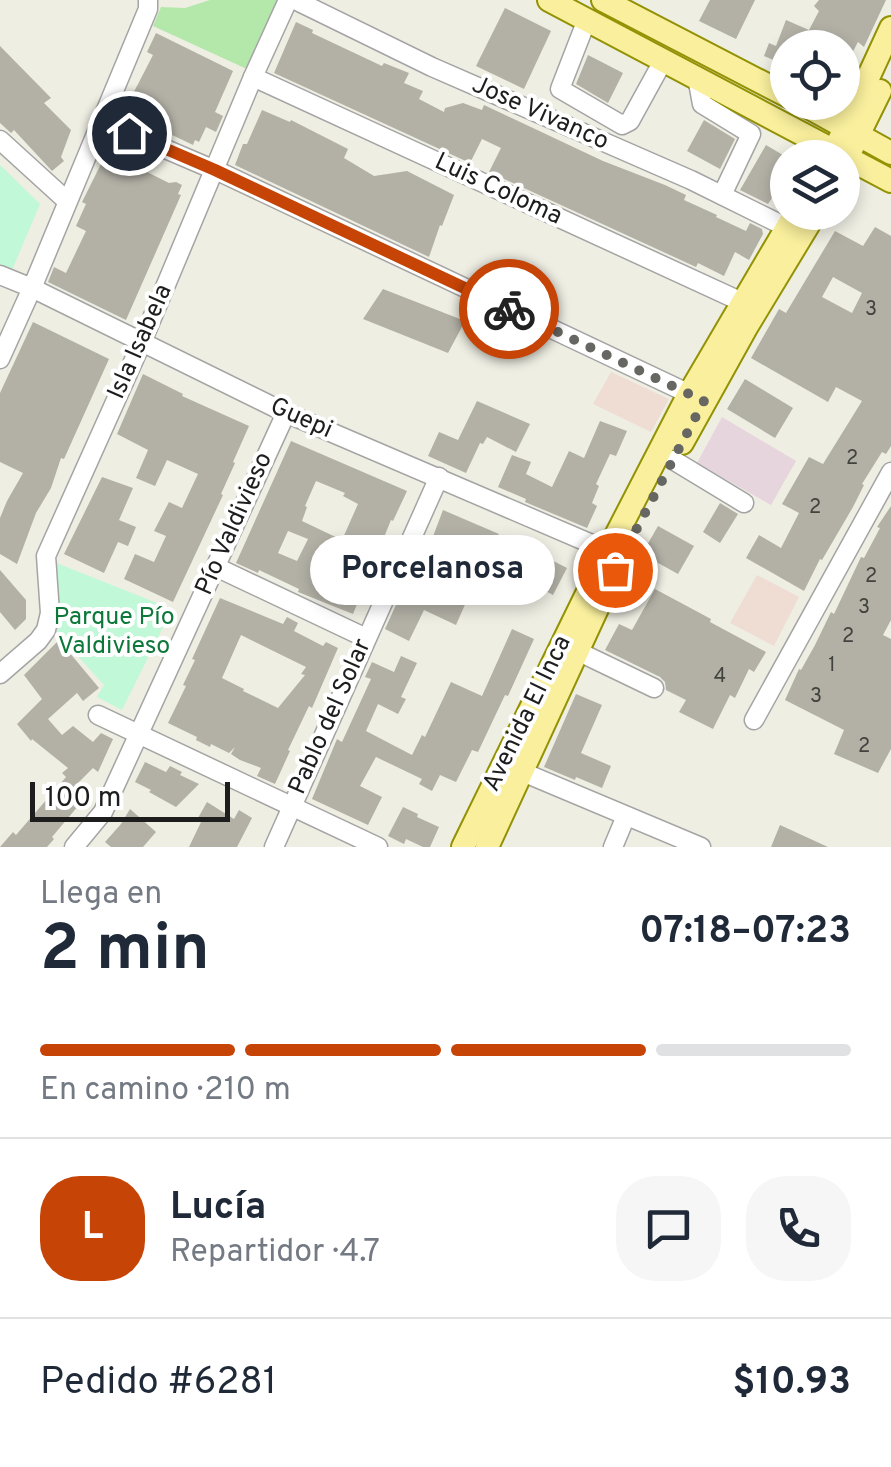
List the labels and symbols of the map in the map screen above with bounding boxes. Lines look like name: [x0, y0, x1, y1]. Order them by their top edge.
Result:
street label: Jose Vivanco: [466, 70, 614, 158]
pin: [87, 91, 172, 176]
street label: Luis Coloma: [429, 147, 567, 233]
courier: [459, 259, 559, 359]
street label: Isla Isabela: [101, 279, 181, 405]
house number: 3: [865, 297, 877, 323]
street label: Guepi: [265, 391, 337, 447]
house number: 2: [846, 446, 858, 472]
street label: Pío Valdivieso: [189, 447, 281, 601]
house number: 2: [809, 495, 821, 521]
pin: [573, 528, 658, 613]
callout: Porcelanosa: [310, 535, 555, 605]
house number: 2: [865, 564, 877, 590]
house number: 3: [858, 595, 870, 621]
park label: Parque Pío Valdivieso: [53, 602, 175, 663]
house number: 2: [842, 624, 854, 650]
street label: Avenida El Inca: [476, 631, 580, 797]
street label: Pablo del Solar: [282, 634, 380, 800]
house number: 1: [828, 653, 836, 679]
house number: 4: [714, 664, 726, 690]
house number: 3: [810, 684, 822, 710]
house number: 2: [858, 734, 870, 760]
scale bar: [30, 777, 230, 821]

